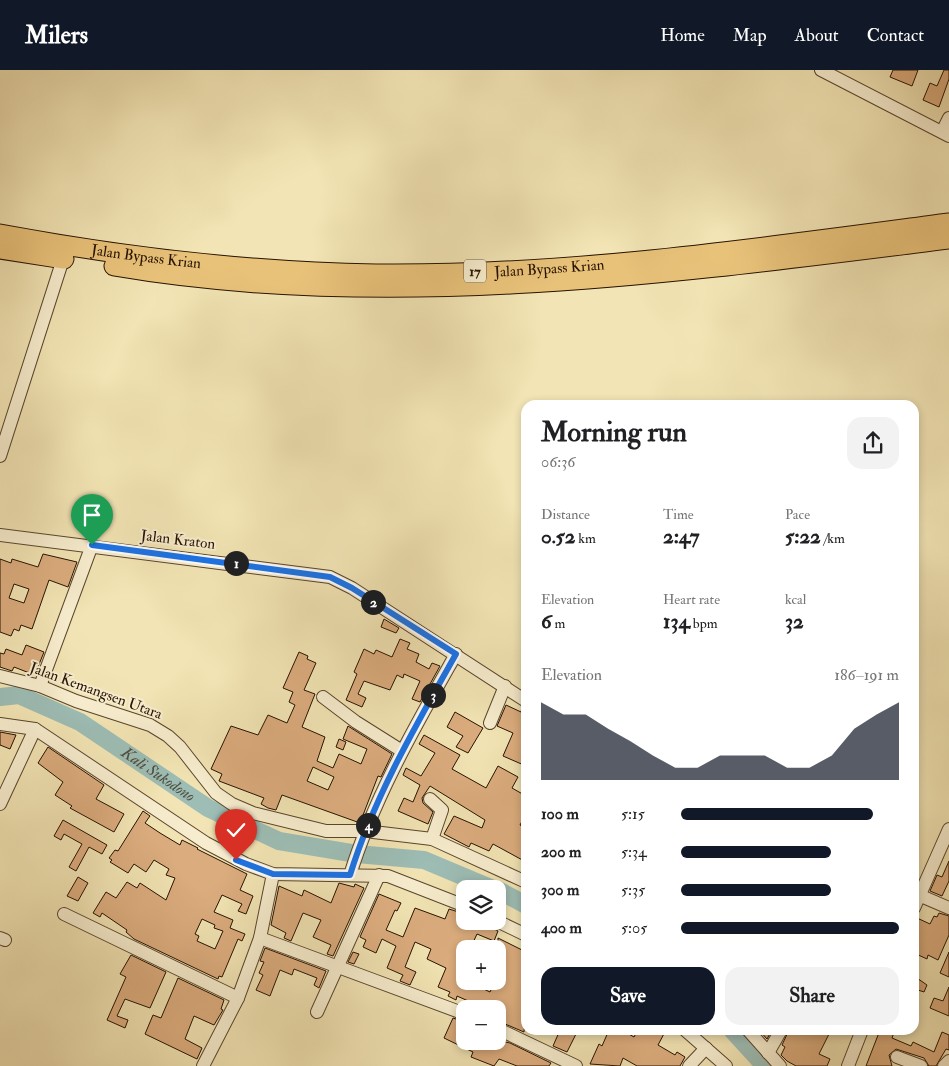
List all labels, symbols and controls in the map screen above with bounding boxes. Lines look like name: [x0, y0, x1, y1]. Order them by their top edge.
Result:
text: Milers: [25, 20, 88, 51]
text: Home: [660, 24, 705, 47]
text: Map: [733, 24, 767, 47]
text: About: [795, 24, 839, 47]
text: Contact: [867, 24, 924, 47]
street label: Jalan Bypass Krian: [89, 240, 202, 273]
street label: Jalan Bypass Krian: [493, 255, 605, 282]
road number: 17: [464, 260, 486, 282]
text: Morning run: [541, 415, 687, 450]
button: share: [847, 417, 899, 469]
text: 06:36: [541, 452, 575, 472]
pin: [71, 494, 113, 545]
icon: arrive: [78, 501, 106, 529]
text: Distance: [541, 506, 590, 523]
text: Time: [663, 506, 694, 523]
text: Pace: [785, 506, 810, 523]
text: 0.52: [541, 523, 575, 550]
text: 2:47: [663, 523, 699, 550]
text: 5:22: [785, 523, 821, 550]
street label: Jalan Kraton: [139, 526, 217, 555]
text: km: [575, 530, 596, 547]
text: /km: [821, 530, 845, 547]
pin: 1: [224, 550, 248, 576]
text: 1: [234, 555, 239, 572]
pin: 2: [360, 590, 386, 614]
text: Elevation: [541, 591, 594, 608]
text: Heart rate: [663, 591, 720, 608]
text: kcal: [785, 591, 806, 608]
text: 2: [370, 594, 377, 611]
text: 6: [541, 608, 552, 635]
text: 134: [663, 608, 690, 635]
text: 32: [785, 608, 804, 635]
text: m: [552, 615, 565, 632]
text: bpm: [690, 615, 718, 632]
street label: Jalan Kemangsen Utara: [26, 658, 166, 725]
text: Elevation: [541, 665, 602, 685]
text: 186–191 m: [834, 665, 899, 685]
pin: 3: [420, 682, 446, 708]
text: 3: [431, 687, 436, 704]
water label: Kali Sukodono: [117, 742, 199, 807]
text: 100 m: [541, 804, 579, 824]
text: 5:15: [621, 804, 645, 824]
pin: [215, 809, 257, 860]
pin: 4: [356, 812, 380, 838]
icon: check: [222, 816, 250, 844]
text: 4: [365, 817, 372, 834]
text: 200 m: [541, 842, 581, 862]
text: 5:34: [621, 842, 647, 862]
map controls: [456, 880, 506, 1050]
button: layers: [456, 880, 506, 930]
text: 300 m: [541, 880, 579, 900]
text: 5:35: [621, 880, 645, 900]
text: 400 m: [541, 918, 582, 938]
text: 5:05: [621, 918, 647, 938]
button: +: [456, 940, 506, 990]
button: Save: [541, 967, 715, 1025]
button: Share: [725, 967, 899, 1025]
button: −: [456, 1000, 506, 1050]

